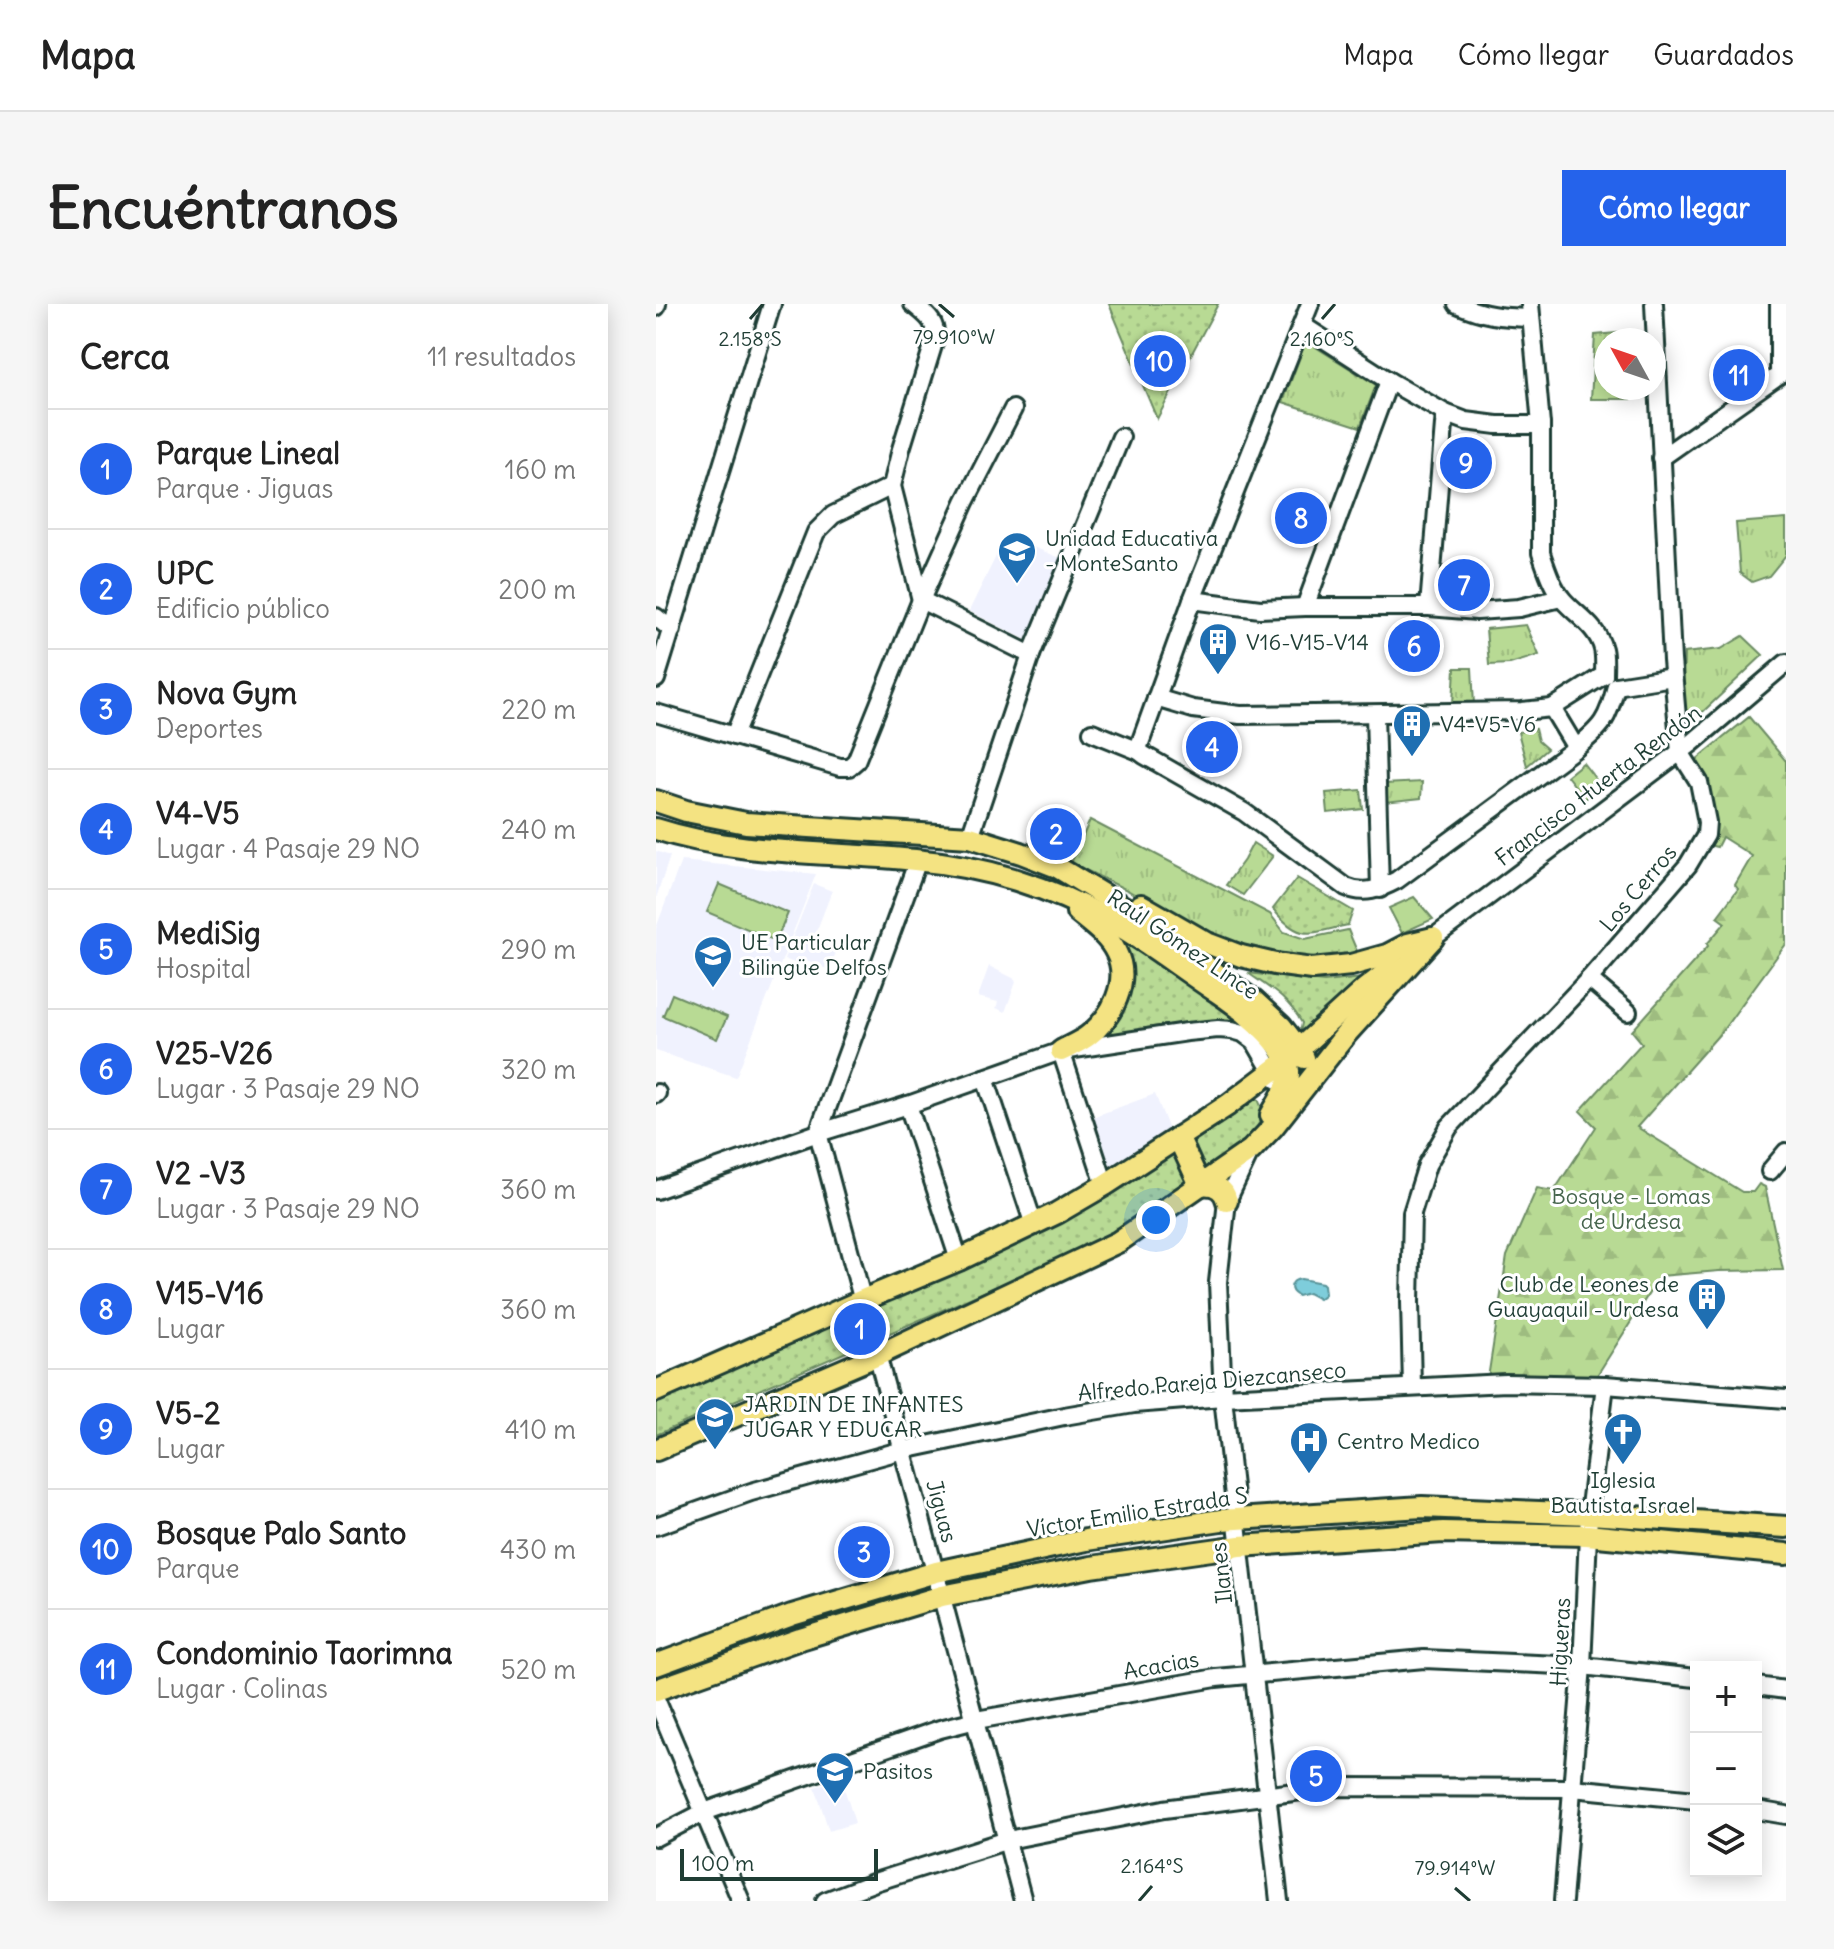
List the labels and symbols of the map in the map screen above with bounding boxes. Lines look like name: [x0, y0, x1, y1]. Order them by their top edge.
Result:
text: 79.910°W: [913, 324, 995, 349]
text: 2.158°S: [718, 326, 782, 351]
text: 2.160°S: [1290, 326, 1354, 351]
north arrow: [1594, 328, 1666, 400]
pin: 10: [1134, 331, 1186, 391]
pin: 11: [1713, 345, 1765, 405]
pin: 9: [1440, 433, 1492, 493]
pin: 8: [1275, 488, 1327, 548]
place label: Unidad Educativa - MonteSanto: [1045, 524, 1218, 577]
school or university icon: Unidad Educativa - MonteSanto: [996, 530, 1038, 585]
pin: 7: [1438, 555, 1490, 615]
pin: 6: [1388, 616, 1440, 676]
building icon: V16-V15-V14: [1197, 621, 1239, 676]
place label: V16-V15-V14: [1246, 628, 1369, 656]
street label: Francisco Huerta Rendón: [1489, 698, 1707, 872]
building icon: V4-V5-V6: [1391, 703, 1433, 758]
place label: V4-V5-V6: [1440, 710, 1536, 738]
pin: 4: [1186, 717, 1238, 777]
pin: 2: [1030, 804, 1082, 864]
street label: Los Cerros: [1593, 839, 1683, 937]
street label: Raúl Gómez Lince: [1102, 883, 1264, 1005]
place label: UE Particular Bilingüe Delfos: [741, 928, 887, 981]
school or university icon: UE Particular Bilingüe Delfos: [692, 934, 734, 989]
park label: Bosque - Lomas de Urdesa: [1551, 1182, 1711, 1235]
your location: [1136, 1200, 1176, 1240]
place label: Club de Leones de Guayaquil - Urdesa: [1487, 1270, 1679, 1323]
building icon: Club de Leones de Guayaquil - Urdesa: [1686, 1276, 1728, 1331]
pin: 1: [834, 1299, 886, 1359]
street label: Alfredo Pareja Diezcanseco: [1077, 1355, 1347, 1407]
place label: JARDIN DE INFANTES JUGAR Y EDUCAR: [743, 1390, 964, 1443]
school or university icon: JARDIN DE INFANTES JUGAR Y EDUCAR: [694, 1396, 736, 1451]
church icon: Iglesia Bautista Israel: [1602, 1411, 1644, 1466]
hospital icon: Centro Medico: [1288, 1420, 1330, 1475]
place label: Centro Medico: [1337, 1427, 1480, 1455]
place label: Iglesia Bautista Israel: [1551, 1466, 1695, 1519]
street label: Jiguas: [920, 1476, 964, 1546]
street label: Víctor Emilio Estrada S: [1025, 1481, 1249, 1543]
pin: 3: [838, 1522, 890, 1582]
street label: Ilanes: [1204, 1541, 1238, 1605]
street label: Higueras: [1544, 1597, 1576, 1687]
street label: Acacias: [1121, 1645, 1201, 1685]
pin: 5: [1290, 1746, 1342, 1806]
school or university icon: Pasitos: [814, 1750, 856, 1805]
place label: Pasitos: [863, 1757, 933, 1785]
scale bar: [680, 1845, 878, 1881]
text: 2.164°S: [1120, 1853, 1184, 1878]
text: 79.914°W: [1415, 1855, 1495, 1880]

